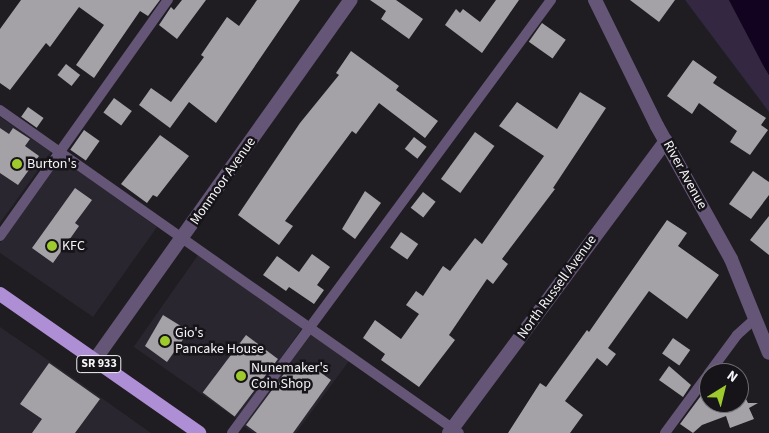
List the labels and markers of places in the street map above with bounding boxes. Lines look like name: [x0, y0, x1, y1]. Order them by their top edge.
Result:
place label: Burton's: [27, 156, 77, 172]
marker: Burton's: [11, 158, 23, 170]
place label: KFC: [62, 238, 85, 254]
marker: KFC: [46, 240, 58, 252]
place label: Gio's Pancake House: [175, 325, 264, 358]
marker: Gio's Pancake House: [159, 335, 171, 347]
place label: Nunemaker's Coin Shop: [251, 360, 328, 392]
marker: Nunemaker's Coin Shop: [235, 370, 247, 382]

